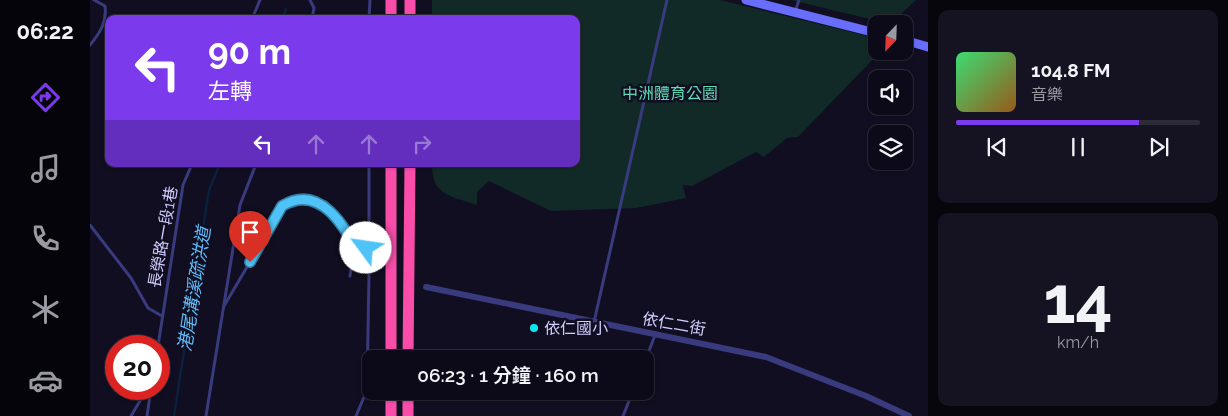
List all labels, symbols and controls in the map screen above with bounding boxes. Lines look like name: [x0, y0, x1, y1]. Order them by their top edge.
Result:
north arrow: [868, 15, 912, 60]
map controls: [868, 15, 913, 170]
text: 06:22: [16, 18, 74, 44]
text: 90 m: [208, 31, 291, 72]
icon: left: [125, 35, 190, 100]
text: 104.8 FM: [1031, 59, 1111, 81]
button: sound: [868, 70, 913, 115]
text: 左轉: [208, 78, 252, 104]
icon: directions: [28, 80, 63, 115]
park label: 中洲體育公園: [622, 84, 718, 103]
text: 音樂: [1031, 85, 1063, 104]
button: layers: [868, 125, 913, 170]
icon: left: [249, 130, 277, 158]
icon: ahead: [302, 130, 330, 158]
icon: ahead: [355, 130, 383, 158]
icon: right: [408, 130, 436, 158]
icon: previous: [983, 133, 1011, 161]
icon: pause: [1064, 133, 1092, 161]
icon: next: [1145, 133, 1173, 161]
icon: music: [28, 151, 63, 186]
street label: 長榮路一段1巷: [145, 185, 181, 289]
pin: [229, 211, 271, 262]
icon: arrive: [236, 218, 264, 246]
icon: phone: [28, 221, 63, 256]
position arrow: [339, 221, 391, 273]
water label: 港尾溝溪疏洪道: [174, 222, 215, 353]
text: 14: [1043, 262, 1113, 338]
icon: climate: [28, 292, 63, 327]
street label: 依仁二街: [641, 309, 707, 339]
place label: 依仁國小: [544, 319, 608, 338]
marker: 依仁國小: [528, 322, 540, 334]
text: km/h: [1057, 333, 1099, 352]
speed limit sign: 20: [105, 335, 170, 400]
icon: car: [28, 363, 63, 398]
text: 06:23 · 1 分鐘 · 160 m: [417, 364, 599, 386]

